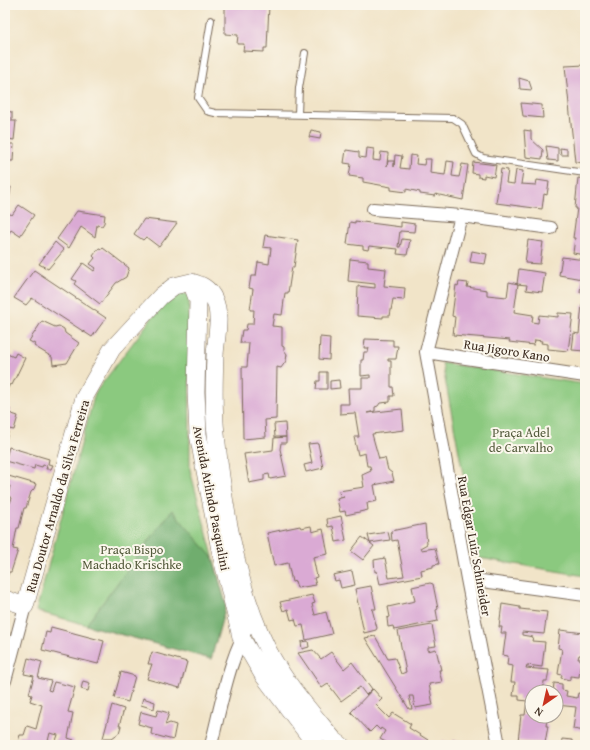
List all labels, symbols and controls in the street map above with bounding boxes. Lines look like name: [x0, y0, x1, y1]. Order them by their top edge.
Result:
street label: Rua Jigoro Kano: [463, 334, 552, 367]
street label: Rua Doutor Arnaldo da Silva Ferreira: [21, 397, 94, 595]
park label: Praça Adel de Carvalho: [489, 423, 554, 457]
street label: Avenida Arlindo Pasqualini: [188, 424, 235, 573]
street label: Rua Edgar Luiz Schineider: [453, 475, 496, 618]
park label: Praça Bispo Machado Krischke: [82, 540, 182, 574]
north arrow: [524, 684, 564, 724]
text: N: [530, 703, 546, 721]

